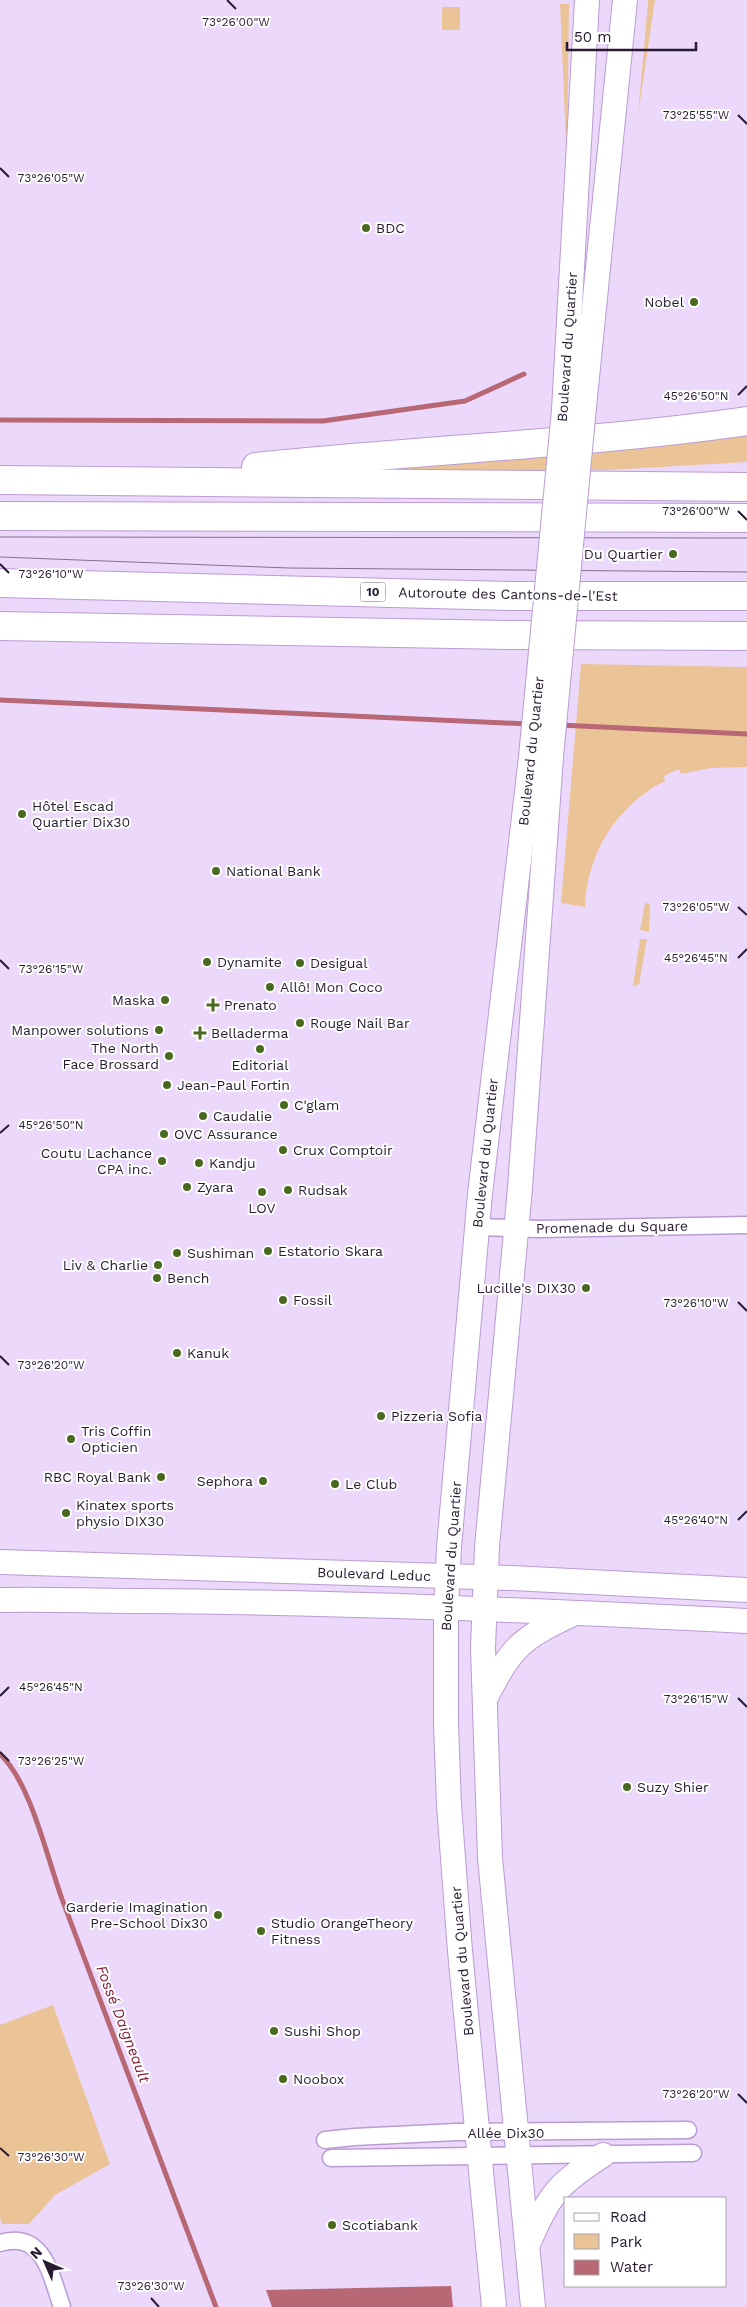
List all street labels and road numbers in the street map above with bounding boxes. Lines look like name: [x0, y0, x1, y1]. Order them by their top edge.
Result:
street label: Boulevard du Quartier: [554, 271, 580, 423]
road number: 10: [360, 582, 386, 602]
street label: Autoroute des Cantons-de-l'Est: [398, 584, 618, 604]
street label: Boulevard du Quartier: [515, 675, 547, 827]
street label: Boulevard du Quartier: [469, 1077, 501, 1229]
street label: Promenade du Square: [536, 1218, 688, 1236]
street label: Boulevard du Quartier: [438, 1480, 464, 1632]
street label: Boulevard Leduc: [317, 1564, 431, 1584]
street label: Boulevard du Quartier: [447, 1885, 477, 2037]
street label: Allée Dix30: [468, 2125, 544, 2141]

